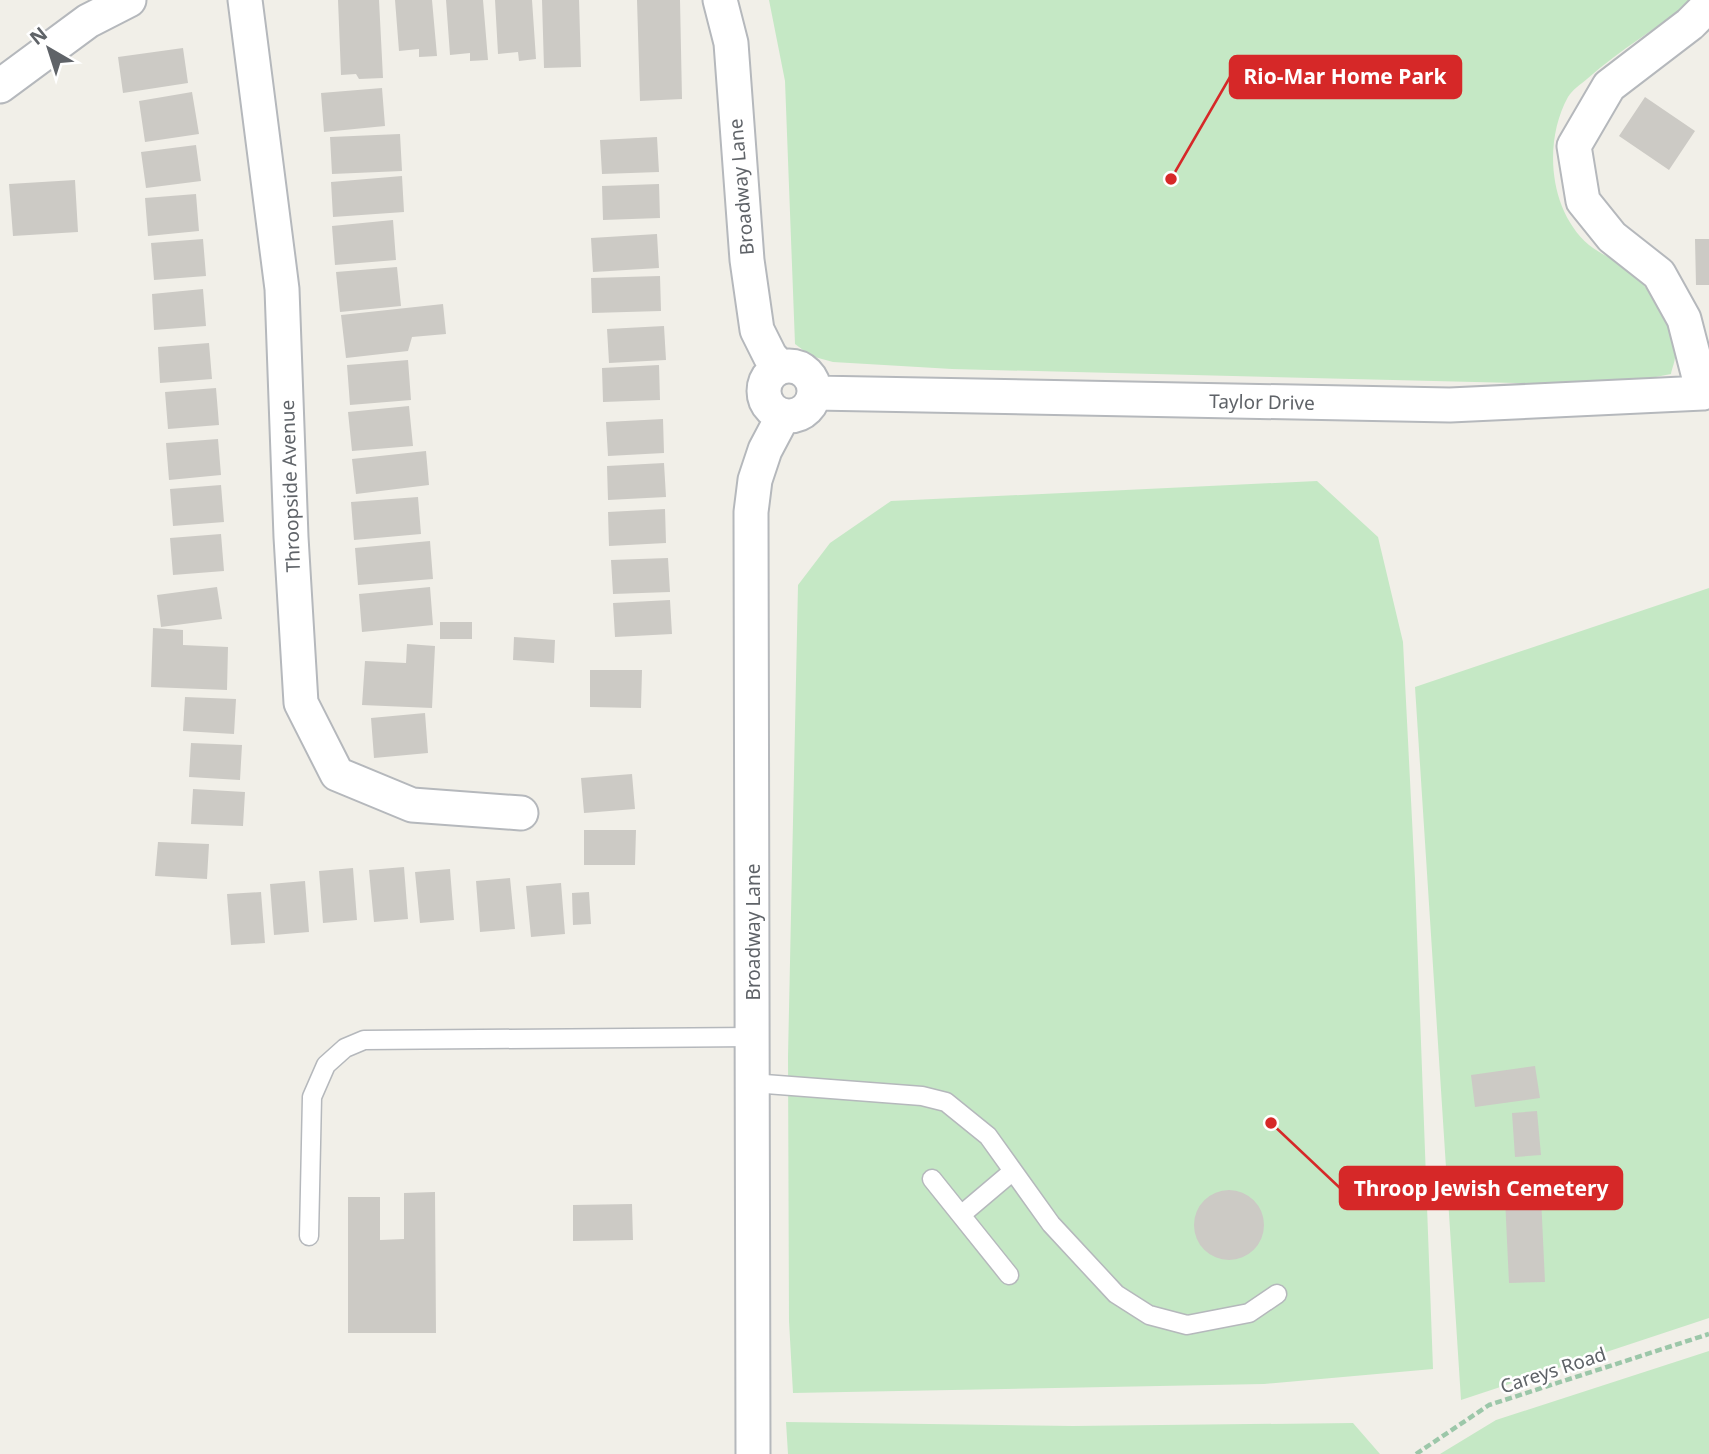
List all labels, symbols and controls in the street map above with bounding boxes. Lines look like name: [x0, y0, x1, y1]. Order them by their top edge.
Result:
north arrow: [14, 14, 84, 84]
text: N: [24, 21, 52, 51]
callout: Rio-Mar Home Park: [1230, 56, 1461, 98]
text: Rio-Mar Home Park: [1244, 62, 1447, 90]
street label: Broadway Lane: [722, 118, 760, 256]
street label: Taylor Drive: [1209, 388, 1315, 416]
street label: Throopside Avenue: [274, 399, 306, 573]
street label: Broadway Lane: [740, 864, 766, 1000]
callout: Throop Jewish Cemetery: [1340, 1167, 1622, 1209]
text: Throop Jewish Cemetery: [1354, 1174, 1608, 1202]
street label: Careys Road: [1497, 1341, 1609, 1399]

